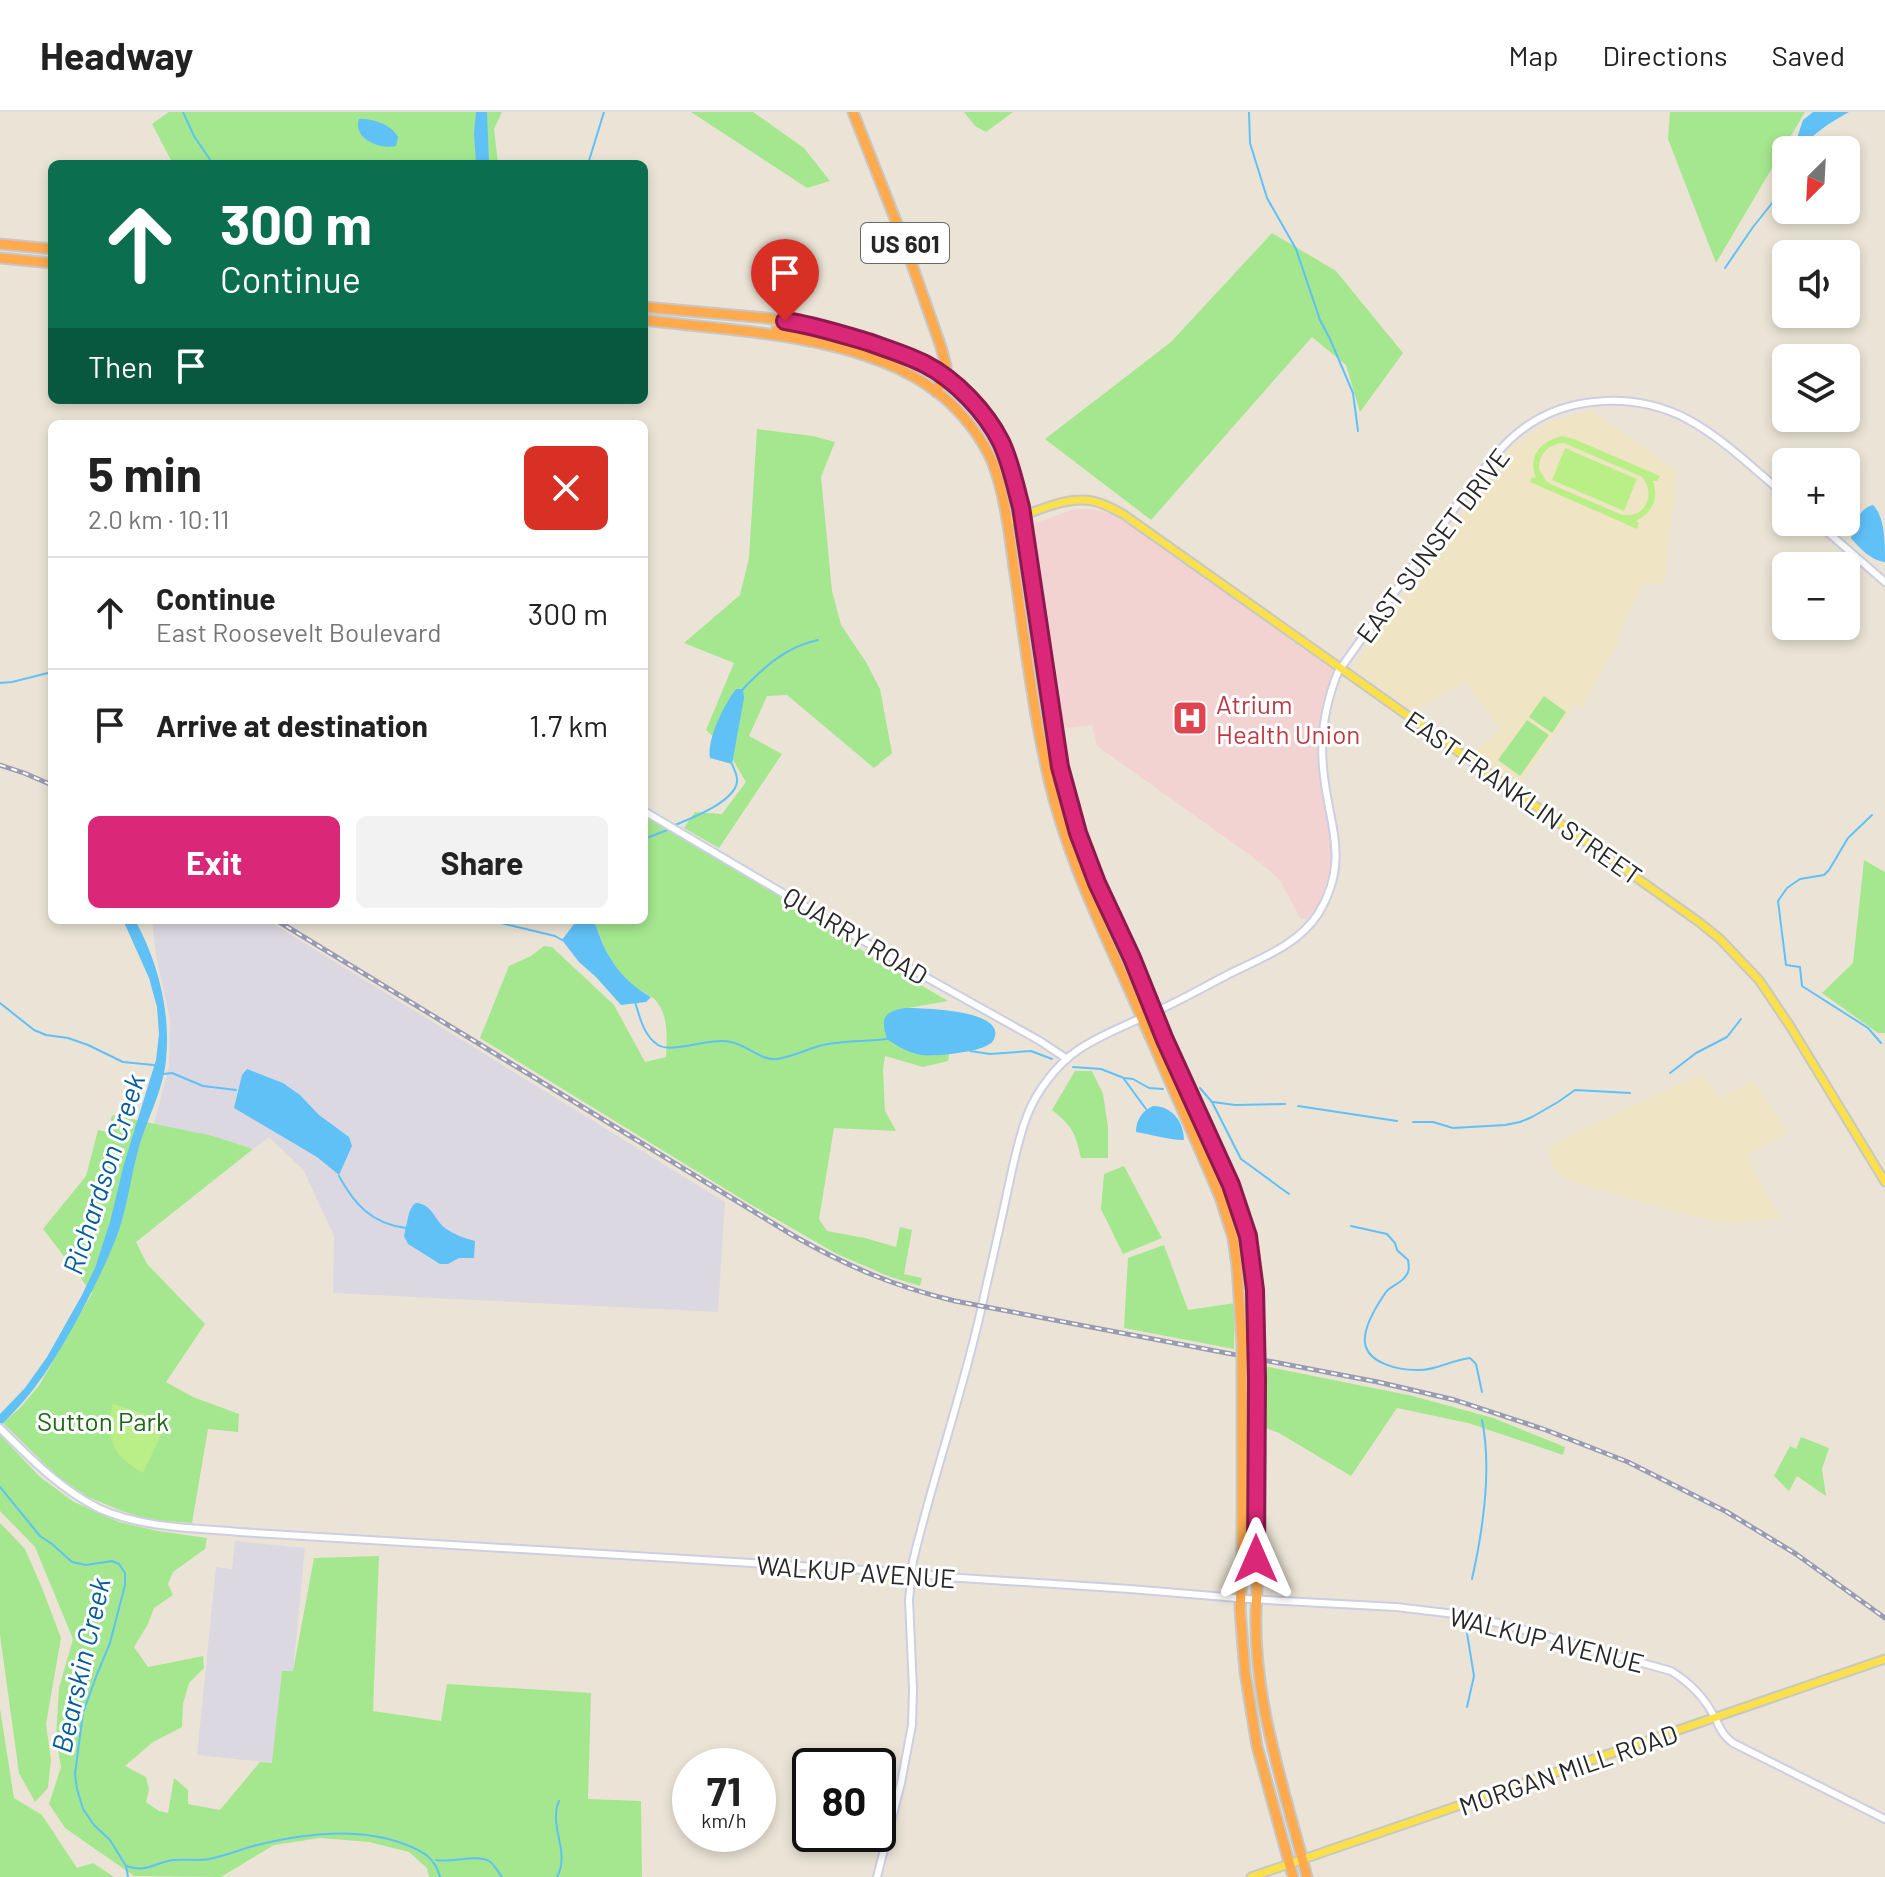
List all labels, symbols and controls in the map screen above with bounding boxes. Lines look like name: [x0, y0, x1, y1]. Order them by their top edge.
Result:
text: Headway: [40, 32, 193, 78]
text: Map: [1509, 38, 1558, 72]
text: Directions: [1602, 38, 1728, 72]
text: Saved: [1772, 38, 1845, 72]
north arrow: [1772, 136, 1860, 224]
map controls: [1772, 136, 1860, 640]
text: 300 m: [220, 189, 372, 256]
icon: ahead: [88, 192, 192, 296]
road number: US 601: [861, 223, 949, 263]
pin: [751, 239, 819, 321]
button: sound: [1772, 240, 1860, 328]
icon: arrive: [763, 251, 807, 295]
text: Continue: [220, 257, 361, 300]
icon: arrive: [169, 344, 213, 388]
button: layers: [1772, 344, 1860, 432]
text: Then: [88, 348, 153, 384]
street label: EAST SUNSET DRIVE: [1349, 442, 1515, 648]
text: 5 min: [88, 444, 202, 502]
button: close: [524, 446, 608, 530]
button: +: [1772, 448, 1860, 536]
text: 2.0 km · 10:11: [88, 503, 229, 534]
button: −: [1772, 552, 1860, 640]
text: Continue: [156, 580, 276, 616]
icon: ahead: [88, 591, 132, 635]
text: 300 m: [528, 595, 608, 631]
text: East Roosevelt Boulevard: [156, 616, 442, 647]
place label: Atrium Health Union: [1216, 688, 1360, 749]
hospital icon: Atrium Health Union: [1171, 699, 1209, 737]
icon: arrive: [88, 703, 132, 747]
street label: EAST FRANKLIN STREET: [1400, 703, 1648, 891]
text: Arrive at destination: [156, 707, 428, 743]
text: 1.7 km: [529, 707, 608, 743]
button: Exit: [88, 816, 340, 908]
button: Share: [356, 816, 608, 908]
street label: QUARRY ROAD: [778, 880, 934, 990]
water label: Richardson Creek: [55, 1069, 151, 1278]
park label: Sutton Park: [37, 1405, 169, 1436]
position arrow: [1214, 1517, 1298, 1601]
street label: WALKUP AVENUE: [755, 1549, 957, 1593]
water label: Bearskin Creek: [43, 1574, 117, 1756]
street label: WALKUP AVENUE: [1446, 1600, 1648, 1678]
street label: MORGAN MILL ROAD: [1455, 1717, 1681, 1821]
speed limit sign: 80: [792, 1748, 896, 1852]
text: 71: [707, 1766, 741, 1814]
text: km/h: [701, 1808, 747, 1832]

